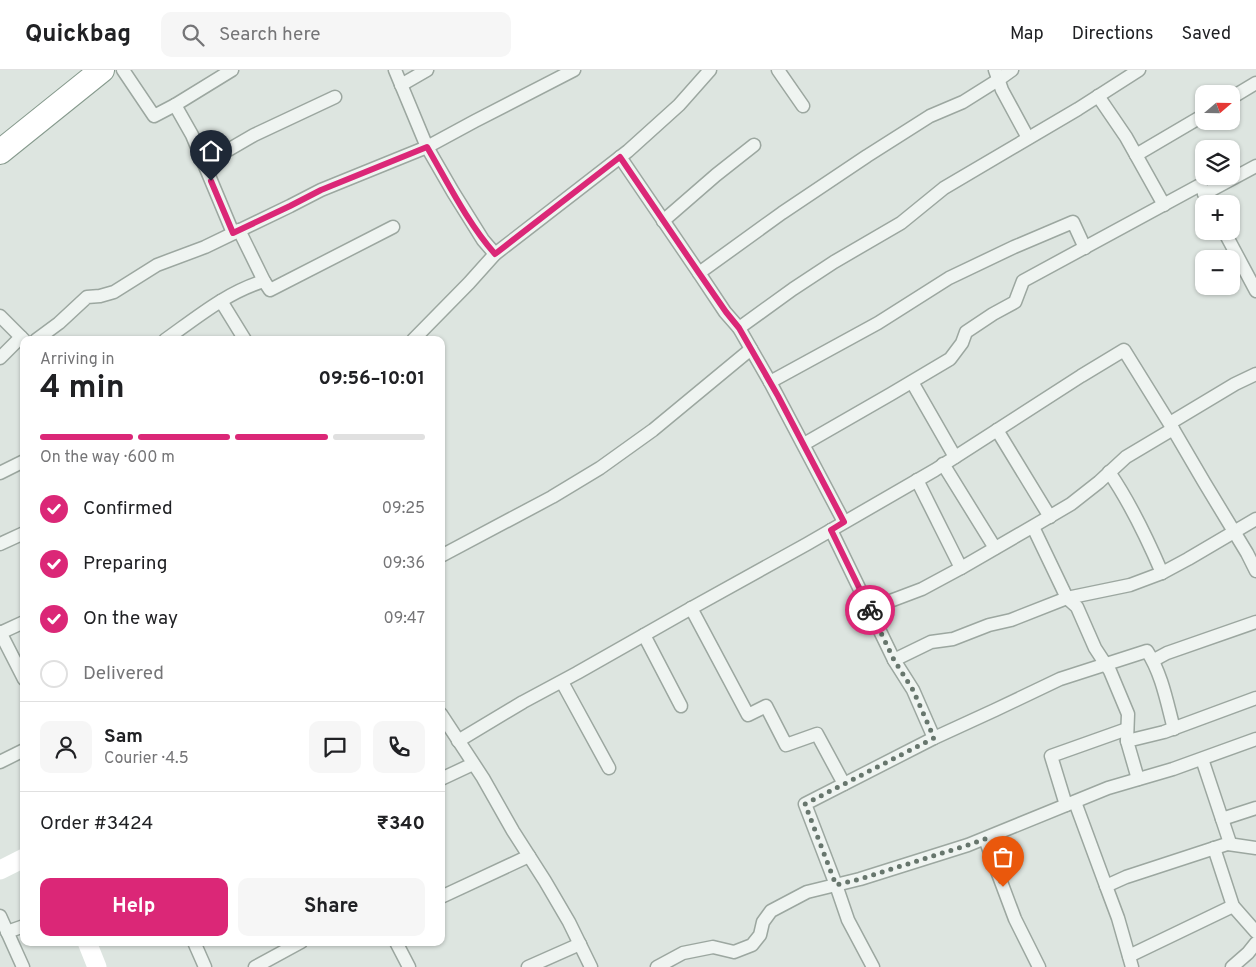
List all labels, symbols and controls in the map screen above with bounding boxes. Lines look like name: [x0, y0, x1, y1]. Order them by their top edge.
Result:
search box: [161, 12, 511, 57]
text: Quickbag: [25, 20, 131, 50]
icon: search: [179, 21, 207, 49]
text: Search here: [219, 23, 321, 47]
text: Map: [1010, 23, 1044, 46]
text: Directions: [1072, 23, 1154, 46]
text: Saved: [1182, 23, 1231, 46]
north arrow: [1195, 85, 1240, 130]
map controls: [1195, 85, 1240, 295]
pin: [190, 130, 232, 181]
icon: home: [197, 137, 225, 165]
button: layers: [1195, 140, 1240, 185]
button: +: [1195, 195, 1240, 240]
button: −: [1195, 250, 1240, 295]
text: Arriving in: [40, 350, 115, 370]
text: 09:56–10:01: [319, 367, 425, 391]
text: 4 min: [40, 369, 125, 409]
text: On the way · 600 m: [40, 448, 175, 468]
icon: check: [40, 495, 68, 523]
text: Confirmed: [83, 497, 173, 521]
text: 09:25: [382, 499, 425, 519]
icon: check: [40, 550, 68, 578]
text: Preparing: [83, 552, 167, 576]
text: 09:36: [382, 554, 425, 574]
courier: [845, 585, 895, 635]
icon: bike: [856, 596, 884, 624]
icon: check: [40, 605, 68, 633]
text: On the way: [83, 607, 178, 631]
text: 09:47: [383, 609, 425, 629]
text: Delivered: [83, 662, 164, 686]
button: person: [40, 721, 92, 773]
button: chat: [309, 721, 361, 773]
button: phone: [373, 721, 425, 773]
text: Sam: [104, 725, 143, 749]
text: Courier · 4.5: [104, 749, 189, 769]
text: Order #3424: [40, 812, 153, 836]
text: ₹340: [376, 812, 425, 836]
pin: [982, 836, 1024, 887]
icon: bag: [989, 843, 1017, 871]
button: Help: [40, 878, 228, 936]
button: Share: [238, 878, 425, 936]

